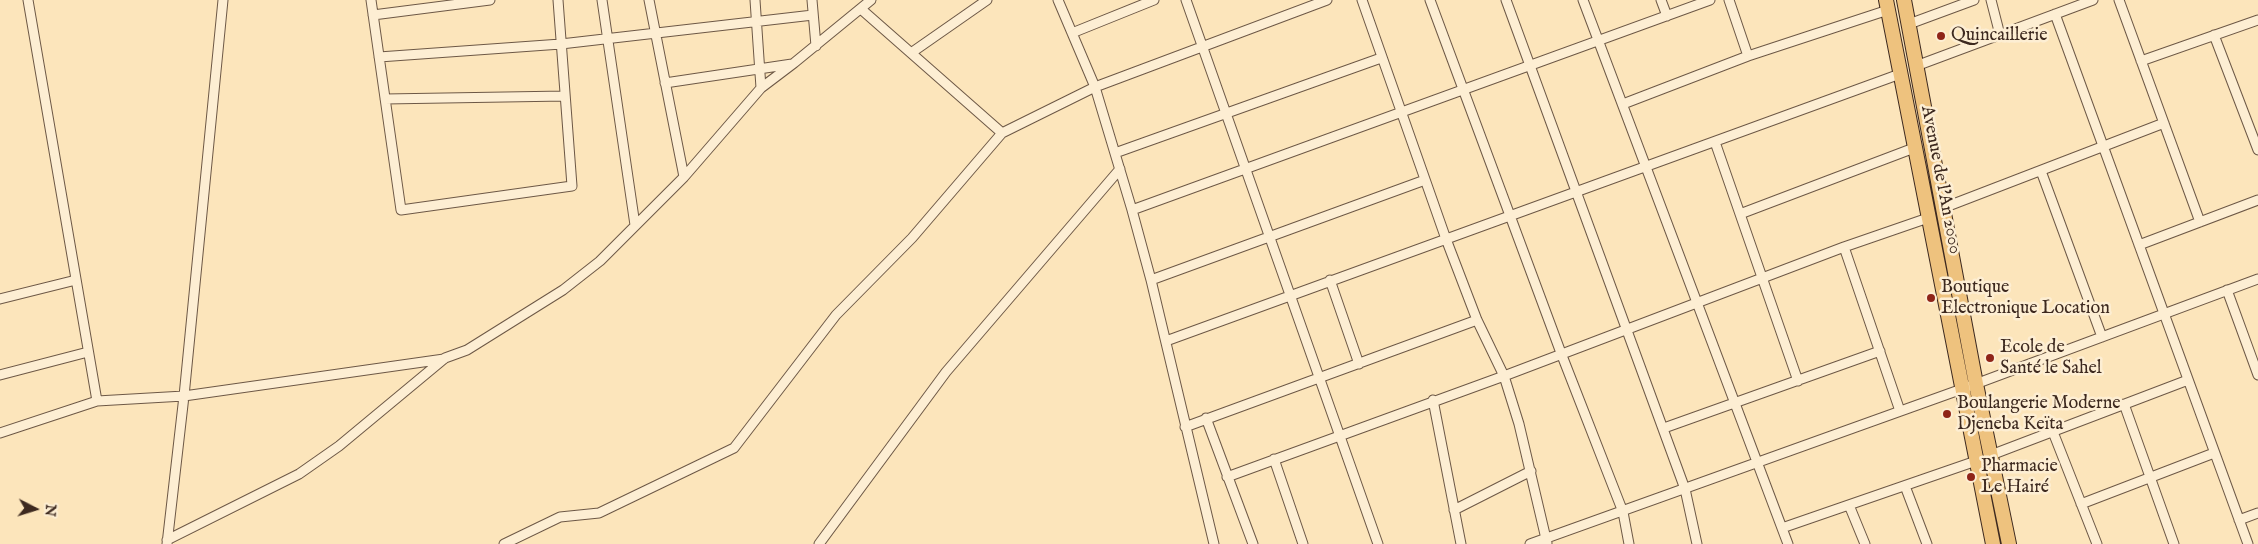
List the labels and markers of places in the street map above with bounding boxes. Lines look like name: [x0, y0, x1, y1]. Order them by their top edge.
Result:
place label: Quincaillerie: [1951, 25, 2047, 47]
marker: Quincaillerie: [1935, 30, 1947, 42]
place label: Boutique Electronique Location: [1941, 277, 2110, 320]
marker: Boutique Electronique Location: [1925, 292, 1937, 304]
place label: Ecole de Santé le Sahel: [2000, 337, 2102, 379]
marker: Ecole de Santé le Sahel: [1984, 352, 1996, 364]
place label: Boulangerie Moderne Djeneba Keïta: [1957, 393, 2120, 436]
marker: Boulangerie Moderne Djeneba Keïta: [1941, 408, 1953, 420]
place label: Pharmacie Le Hairé: [1981, 456, 2058, 498]
marker: Pharmacie Le Hairé: [1965, 471, 1977, 483]

